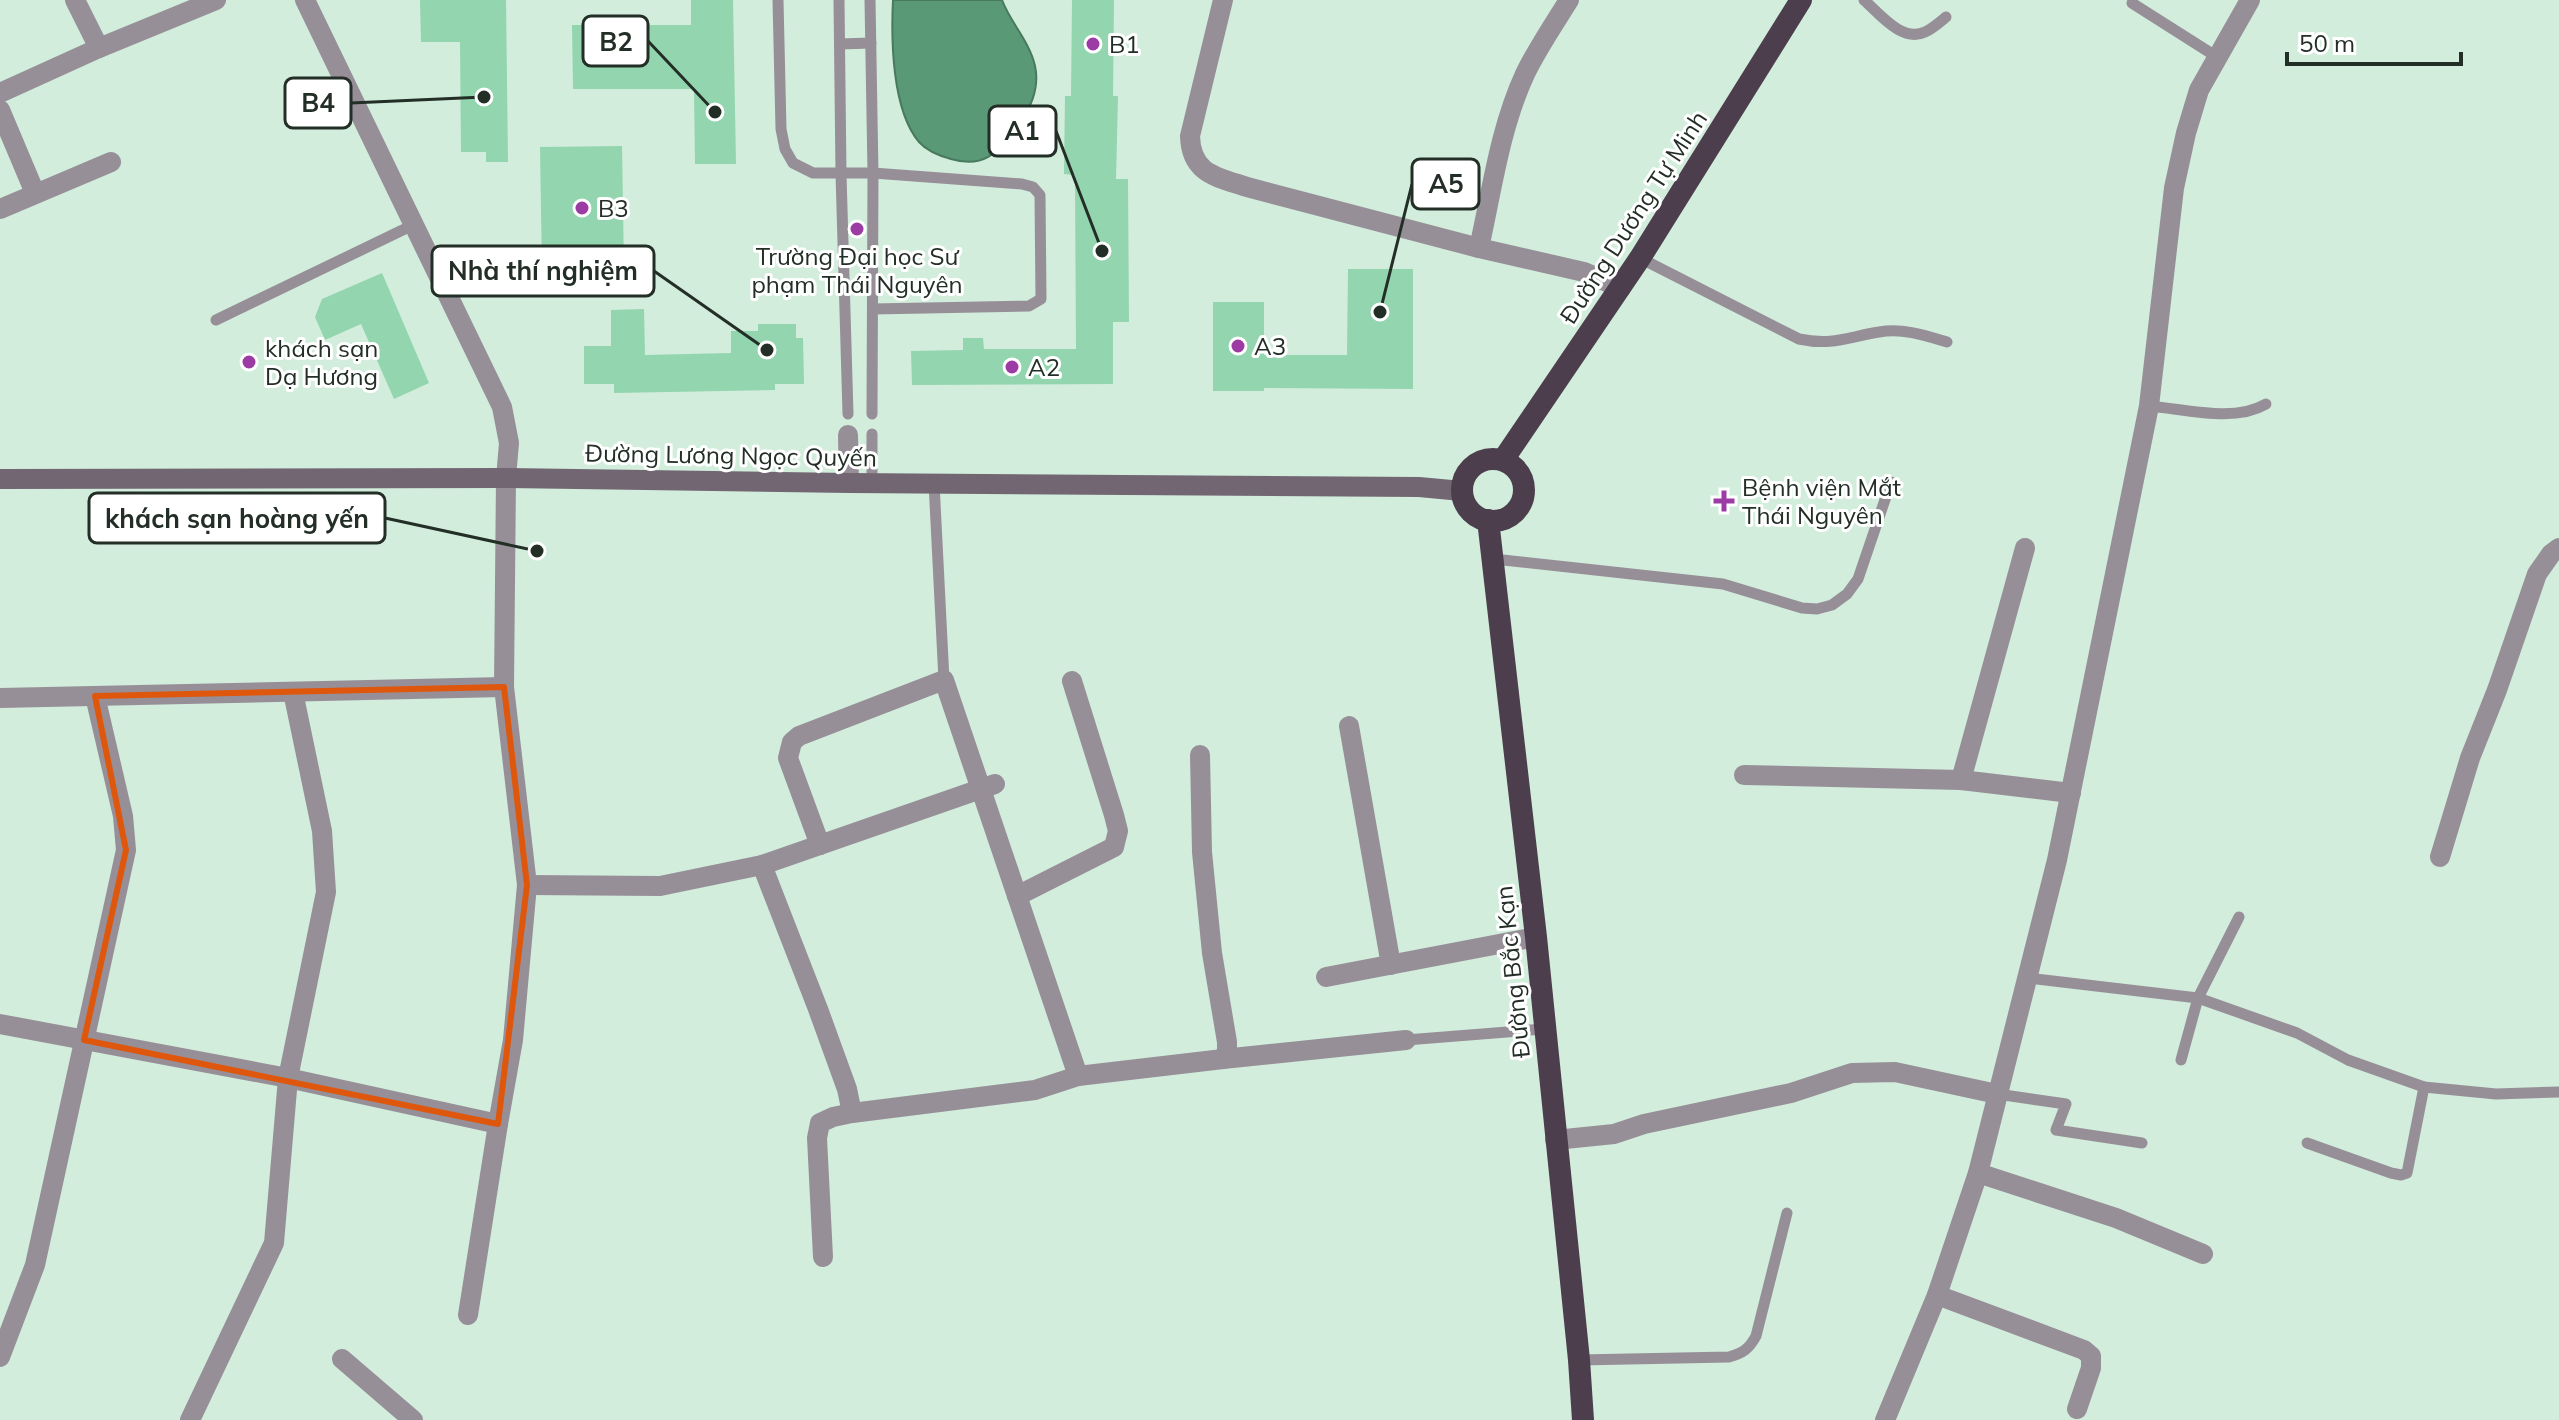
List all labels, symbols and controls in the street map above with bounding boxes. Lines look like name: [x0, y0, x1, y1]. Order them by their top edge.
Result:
callout: B2: [583, 16, 648, 66]
scale bar: [2287, 16, 2461, 66]
text: B2: [599, 25, 633, 58]
text: 50 m: [2299, 28, 2355, 58]
place label: B1: [1109, 29, 1140, 59]
marker: B1: [1084, 35, 1102, 53]
callout: B4: [285, 78, 351, 128]
text: B4: [301, 86, 335, 119]
street label: Đường Dương Tự Minh: [1553, 105, 1713, 329]
callout: A1: [989, 106, 1056, 156]
text: A1: [1004, 114, 1040, 147]
callout: A5: [1412, 159, 1479, 209]
text: A5: [1428, 167, 1464, 200]
place label: B3: [598, 193, 629, 223]
marker: B3: [573, 199, 591, 217]
marker: Trường Đại học Sư phạm Thái Nguyên: [848, 220, 866, 238]
place label: Trường Đại học Sư phạm Thái Nguyên: [751, 241, 963, 299]
callout: Nhà thí nghiệm: [432, 246, 654, 296]
text: Nhà thí nghiệm: [448, 254, 638, 287]
place label: A3: [1254, 331, 1286, 361]
place label: khách sạn Dạ Hương: [265, 333, 378, 391]
marker: A3: [1229, 337, 1247, 355]
place label: A2: [1028, 352, 1060, 382]
marker: khách sạn Dạ Hương: [240, 353, 258, 371]
marker: A2: [1003, 358, 1021, 376]
street label: Đường Lương Ngọc Quyến: [585, 437, 877, 473]
place label: Bệnh viện Mắt Thái Nguyên: [1742, 472, 1901, 530]
marker: Bệnh viện Mắt Thái Nguyên: [1713, 490, 1735, 512]
callout: khách sạn hoàng yến: [89, 493, 385, 543]
text: khách sạn hoàng yến: [105, 502, 369, 535]
street label: Đường Bắc Kạn: [1488, 884, 1536, 1060]

